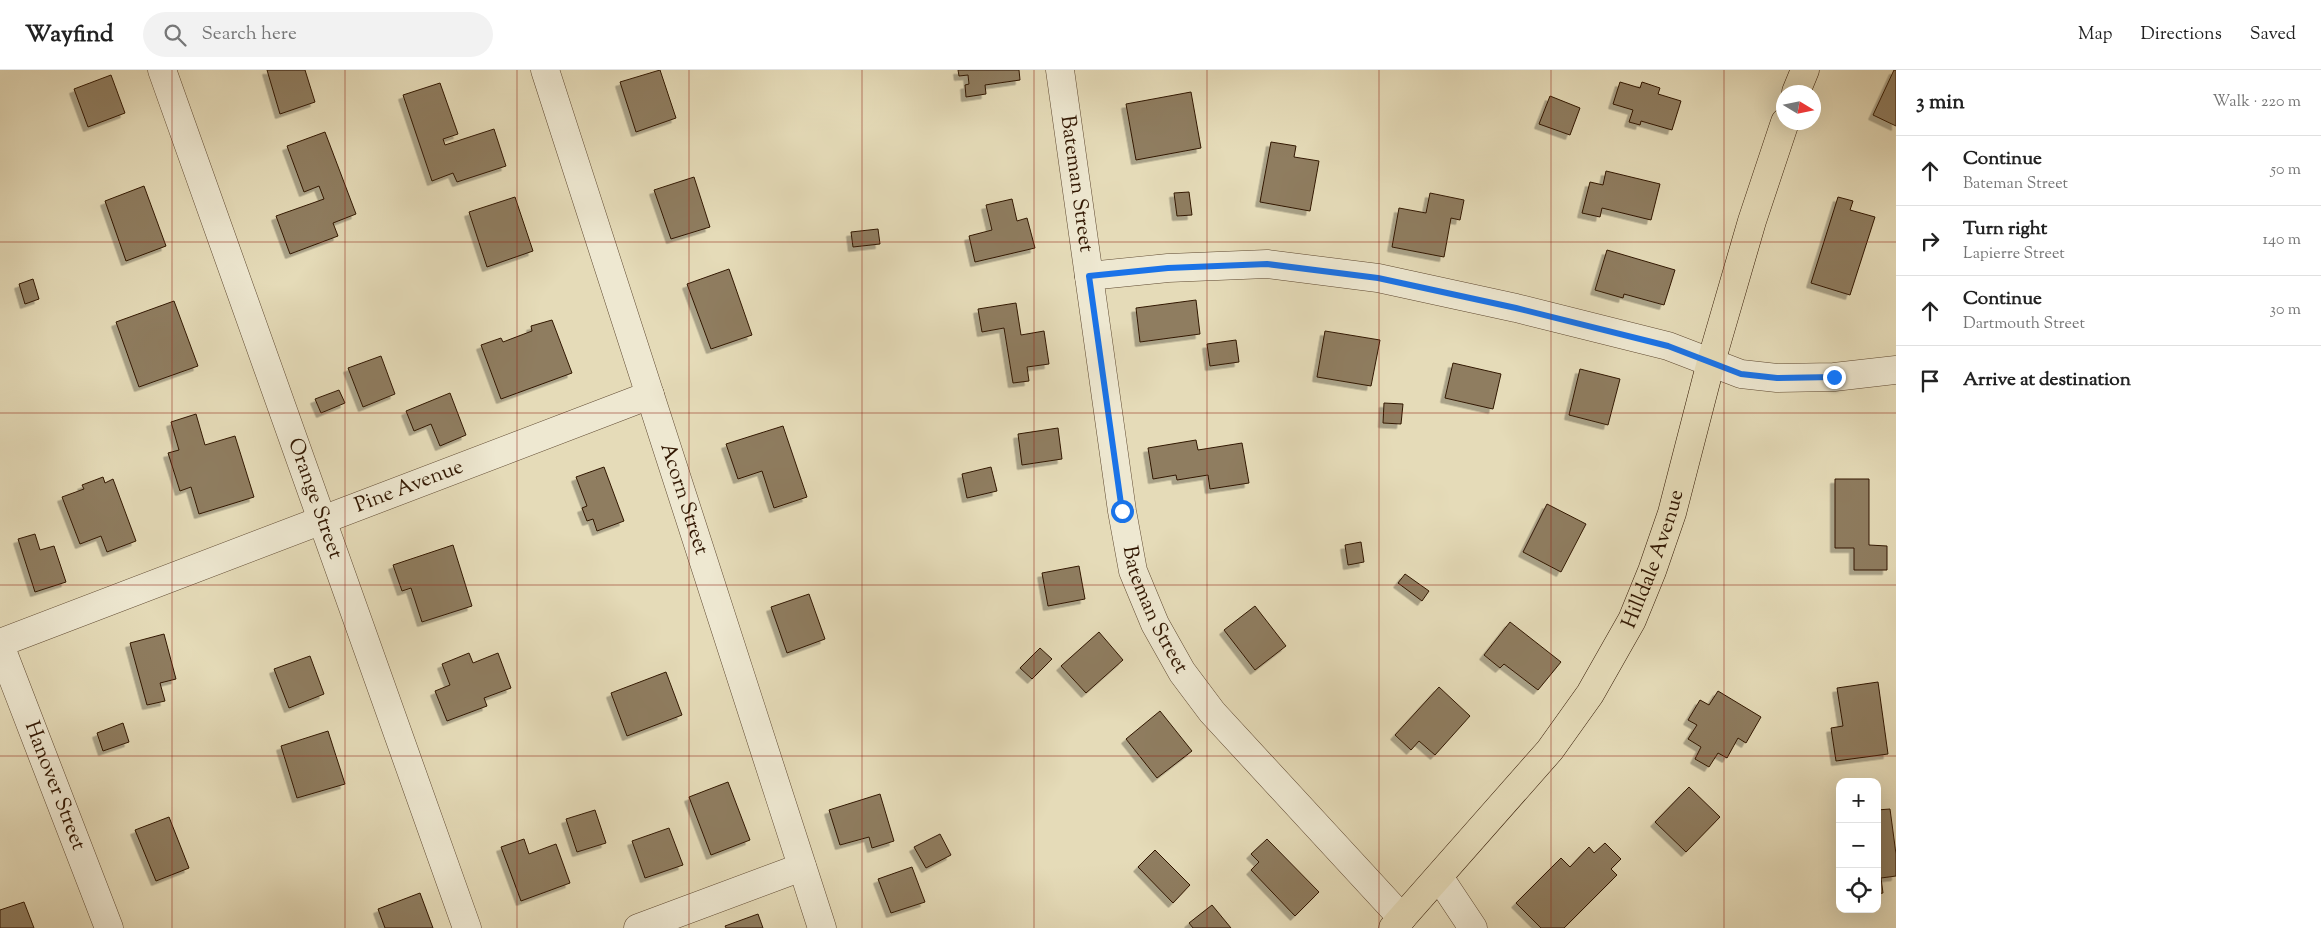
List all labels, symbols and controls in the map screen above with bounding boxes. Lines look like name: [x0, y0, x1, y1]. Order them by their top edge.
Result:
search box: [143, 12, 493, 57]
text: Wayfind: [25, 18, 113, 52]
icon: search: [161, 21, 189, 49]
text: Search here: [201, 21, 297, 48]
text: Map: [2078, 22, 2113, 48]
text: Directions: [2141, 22, 2222, 48]
text: Saved: [2250, 22, 2296, 48]
north arrow: [1776, 85, 1821, 130]
text: 3 min: [1916, 88, 1965, 118]
text: Walk · 220 m: [2213, 91, 2301, 114]
street label: Bateman Street: [1052, 113, 1100, 254]
text: Continue: [1963, 146, 2042, 173]
icon: ahead: [1916, 157, 1944, 185]
text: 50 m: [2270, 159, 2301, 182]
text: Bateman Street: [1963, 173, 2068, 196]
text: Turn right: [1963, 216, 2047, 243]
icon: right: [1916, 227, 1944, 255]
text: 140 m: [2263, 229, 2301, 252]
text: Lapierre Street: [1963, 243, 2065, 266]
text: Continue: [1963, 286, 2042, 313]
icon: ahead: [1916, 297, 1944, 325]
text: 30 m: [2270, 299, 2301, 322]
text: Dartmouth Street: [1963, 313, 2085, 336]
route end: [1823, 366, 1846, 389]
icon: arrive: [1916, 367, 1944, 395]
text: Arrive at destination: [1963, 367, 2131, 394]
street label: Orange Street: [279, 434, 350, 563]
street label: Acorn Street: [651, 439, 716, 559]
street label: Pine Avenue: [351, 452, 468, 521]
street label: Hilldale Avenue: [1615, 487, 1692, 633]
route start: [1111, 500, 1134, 523]
street label: Bateman Street: [1114, 543, 1195, 680]
street label: Hanover Street: [16, 717, 93, 855]
map controls: [1836, 778, 1881, 913]
button: +: [1836, 778, 1881, 823]
button: −: [1836, 823, 1881, 868]
button: locate: [1836, 868, 1881, 913]

